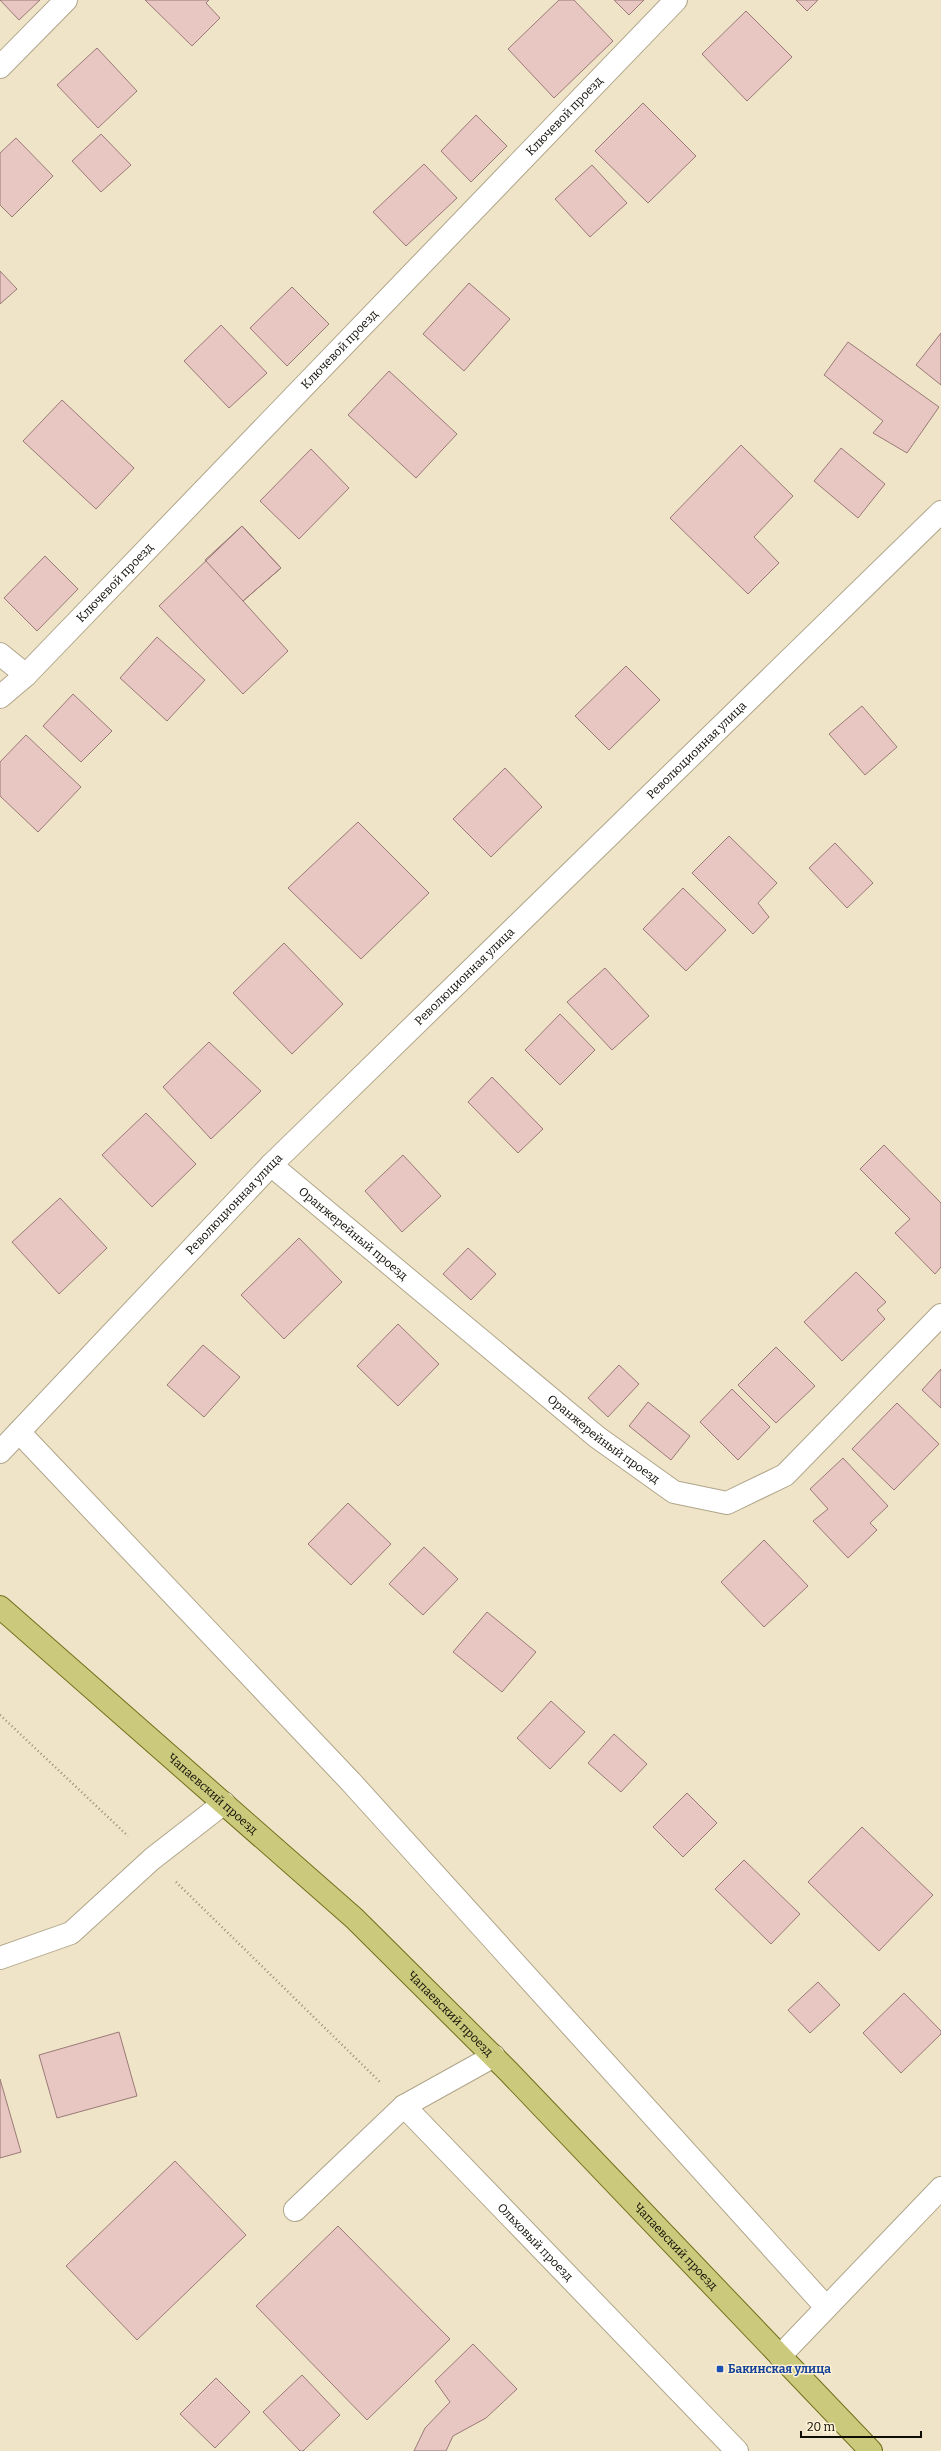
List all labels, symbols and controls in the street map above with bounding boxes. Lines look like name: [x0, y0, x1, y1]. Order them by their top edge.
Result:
street label: Ключевой проезд: [523, 74, 605, 158]
street label: Ключевой проезд: [298, 307, 381, 392]
street label: Ключевой проезд: [74, 540, 156, 625]
street label: Революционная улица: [644, 698, 750, 802]
street label: Революционная улица: [412, 924, 518, 1028]
street label: Революционная улица: [183, 1151, 286, 1257]
street label: Оранжерейный проезд: [296, 1184, 410, 1283]
street label: Оранжерейный проезд: [545, 1392, 662, 1486]
street label: Чапаевский проезд: [165, 1751, 260, 1837]
street label: Чапаевский проезд: [405, 1968, 496, 2059]
street label: Ольховый проезд: [495, 2200, 576, 2284]
street label: Чапаевский проезд: [631, 2200, 720, 2293]
place label: Бакинская улица: [728, 2362, 831, 2376]
marker: Бакинская улица: [715, 2364, 725, 2374]
scale bar: [801, 2413, 921, 2439]
text: 20 m: [807, 2420, 836, 2434]

